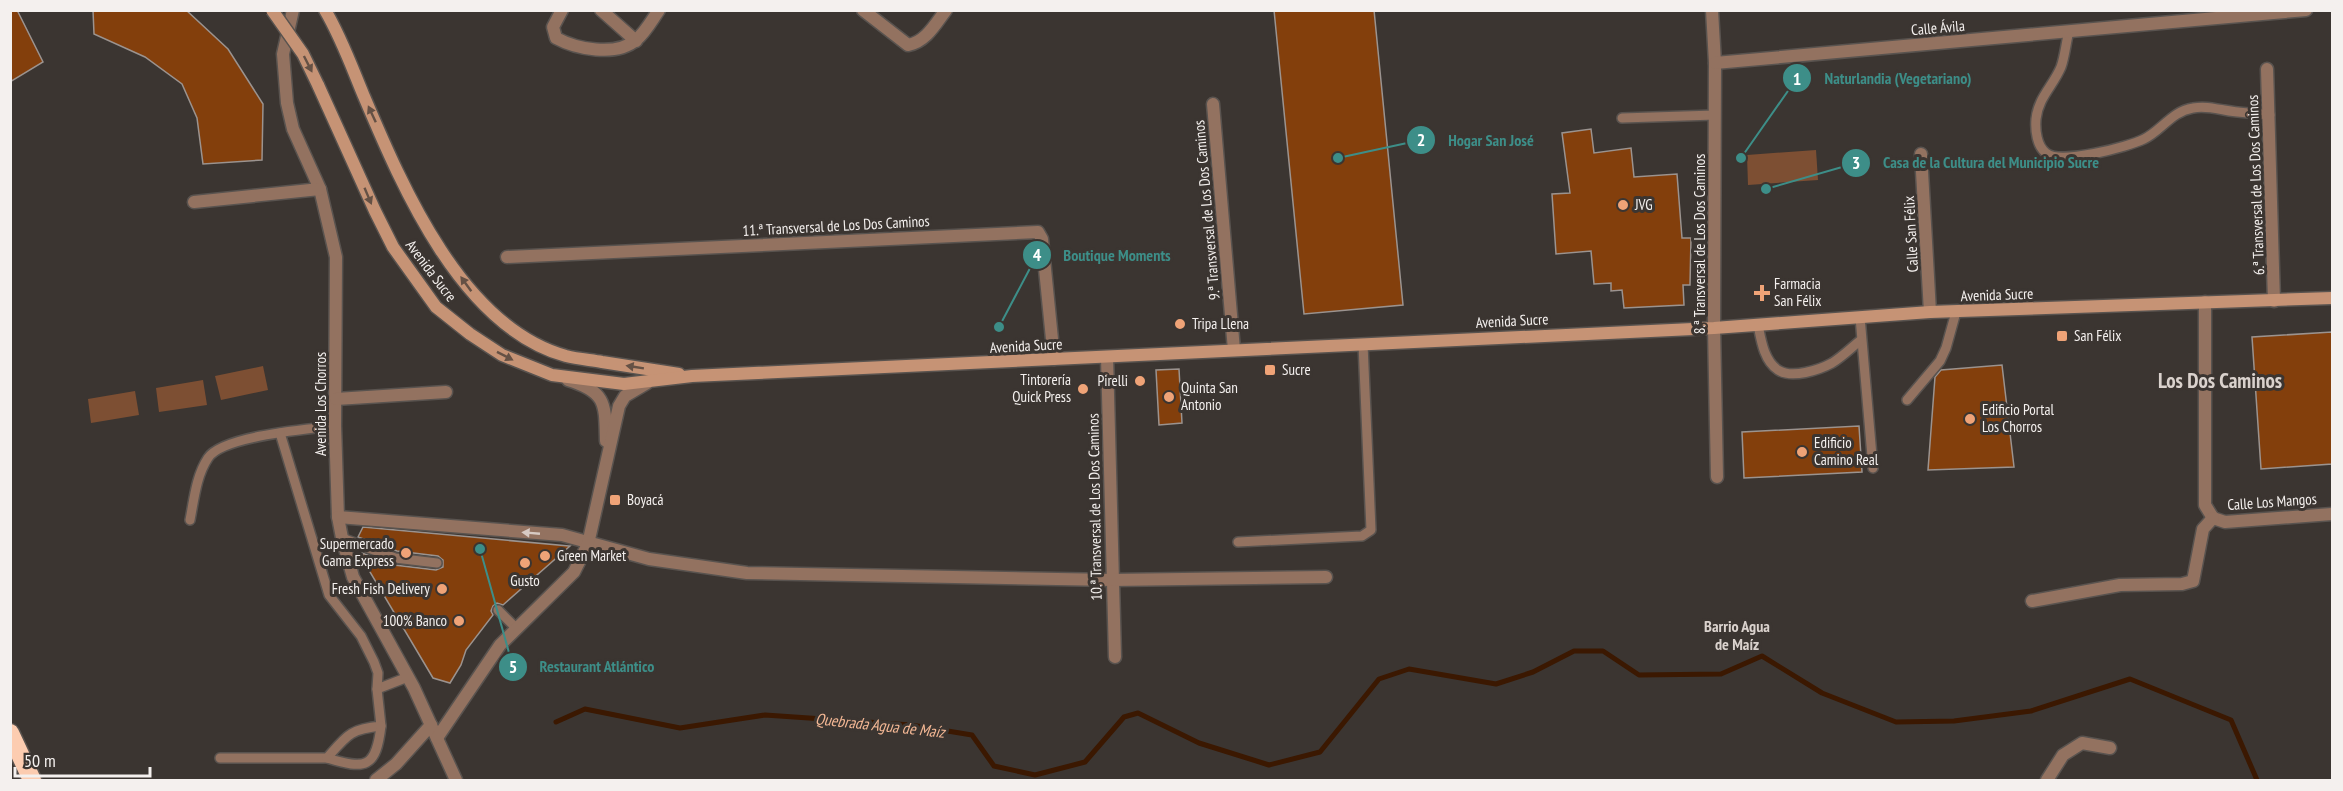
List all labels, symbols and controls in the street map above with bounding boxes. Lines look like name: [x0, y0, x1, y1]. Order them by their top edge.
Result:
street label: Calle Ávila: [1910, 16, 1966, 39]
one-way arrow: [303, 56, 313, 73]
callout: Naturlandia (Vegetariano): [1782, 61, 1983, 95]
text: 1: [1793, 67, 1801, 90]
text: Naturlandia (Vegetariano): [1825, 68, 1971, 88]
street label: 6.ª Transversal de Los Dos Caminos: [2243, 94, 2268, 276]
one-way arrow: [367, 105, 376, 123]
street label: 9.ª Transversal de Los Dos Caminos: [1189, 119, 1224, 301]
callout: Hogar San José: [1406, 123, 1546, 157]
text: 2: [1417, 128, 1425, 151]
text: Hogar San José: [1448, 130, 1534, 150]
callout: Casa de la Cultura del Municipio Sucre: [1841, 146, 2111, 180]
text: 3: [1852, 151, 1860, 174]
text: Casa de la Cultura del Municipio Sucre: [1883, 152, 2099, 172]
street label: 8.ª Transversal de Los Dos Caminos: [1690, 154, 1709, 334]
one-way arrow: [363, 187, 373, 205]
place label: JVG: [1634, 195, 1653, 214]
street label: Calle San Félix: [1899, 195, 1922, 273]
marker: JVG: [1616, 198, 1630, 212]
street label: 11.ª Transversal de Los Dos Caminos: [742, 211, 930, 240]
street label: Avenida Sucre: [402, 236, 461, 305]
callout: Boutique Moments: [1022, 238, 1183, 272]
text: 4: [1033, 243, 1042, 266]
text: Boutique Moments: [1063, 245, 1171, 265]
place label: Farmacia San Félix: [1774, 274, 1822, 310]
one-way arrow: [460, 276, 472, 292]
street label: Avenida Sucre: [1960, 284, 2034, 305]
marker: Farmacia San Félix: [1755, 286, 1769, 300]
street label: Avenida Sucre: [1475, 309, 1549, 332]
place label: Tripa Llena: [1192, 314, 1249, 333]
marker: Tripa Llena: [1173, 317, 1187, 331]
place label: San Félix: [2074, 326, 2122, 345]
marker: San Félix: [2055, 329, 2069, 343]
street label: Avenida Sucre: [989, 334, 1063, 357]
one-way arrow: [496, 351, 514, 361]
street label: Avenida Los Chorros: [311, 352, 330, 456]
place label: Sucre: [1282, 360, 1311, 379]
one-way arrow: [625, 362, 644, 371]
marker: Sucre: [1263, 363, 1277, 377]
district label: Los Dos Caminos: [2158, 367, 2282, 394]
place label: Tintorería Quick Press: [1012, 370, 1071, 406]
place label: Pirelli: [1097, 371, 1128, 390]
marker: Pirelli: [1133, 374, 1147, 388]
place label: Quinta San Antonio: [1181, 378, 1238, 414]
marker: Tintorería Quick Press: [1076, 382, 1090, 396]
marker: Quinta San Antonio: [1162, 390, 1176, 404]
place label: Edificio Portal Los Chorros: [1982, 400, 2054, 436]
marker: Edificio Portal Los Chorros: [1963, 412, 1977, 426]
street label: 10.ª Transversal de Los Dos Caminos: [1083, 413, 1106, 601]
place label: Edificio Camino Real: [1814, 433, 1879, 469]
marker: Edificio Camino Real: [1795, 445, 1809, 459]
street label: Calle Los Mangos: [2227, 489, 2317, 514]
place label: Boyacá: [627, 490, 663, 509]
marker: Boyacá: [608, 493, 622, 507]
one-way arrow: [522, 528, 541, 538]
place label: Supermercado Gama Express: [320, 534, 394, 570]
marker: Supermercado Gama Express: [399, 546, 413, 560]
place label: Green Market: [557, 546, 626, 565]
marker: Green Market: [538, 549, 552, 563]
marker: Gusto: [518, 556, 532, 570]
place label: Gusto: [510, 571, 540, 590]
place label: Fresh Fish Delivery: [332, 579, 430, 598]
marker: Fresh Fish Delivery: [435, 582, 449, 596]
place label: 100% Banco: [383, 611, 447, 630]
marker: 100% Banco: [452, 614, 466, 628]
district label: Barrio Agua de Maíz: [1704, 616, 1770, 654]
callout: Restaurant Atlántico: [498, 650, 667, 684]
text: 5: [509, 655, 517, 678]
text: Restaurant Atlántico: [540, 656, 654, 676]
water label: Quebrada Agua de Maíz: [814, 708, 948, 742]
scale bar: [15, 740, 150, 778]
text: 50 m: [24, 749, 56, 772]

